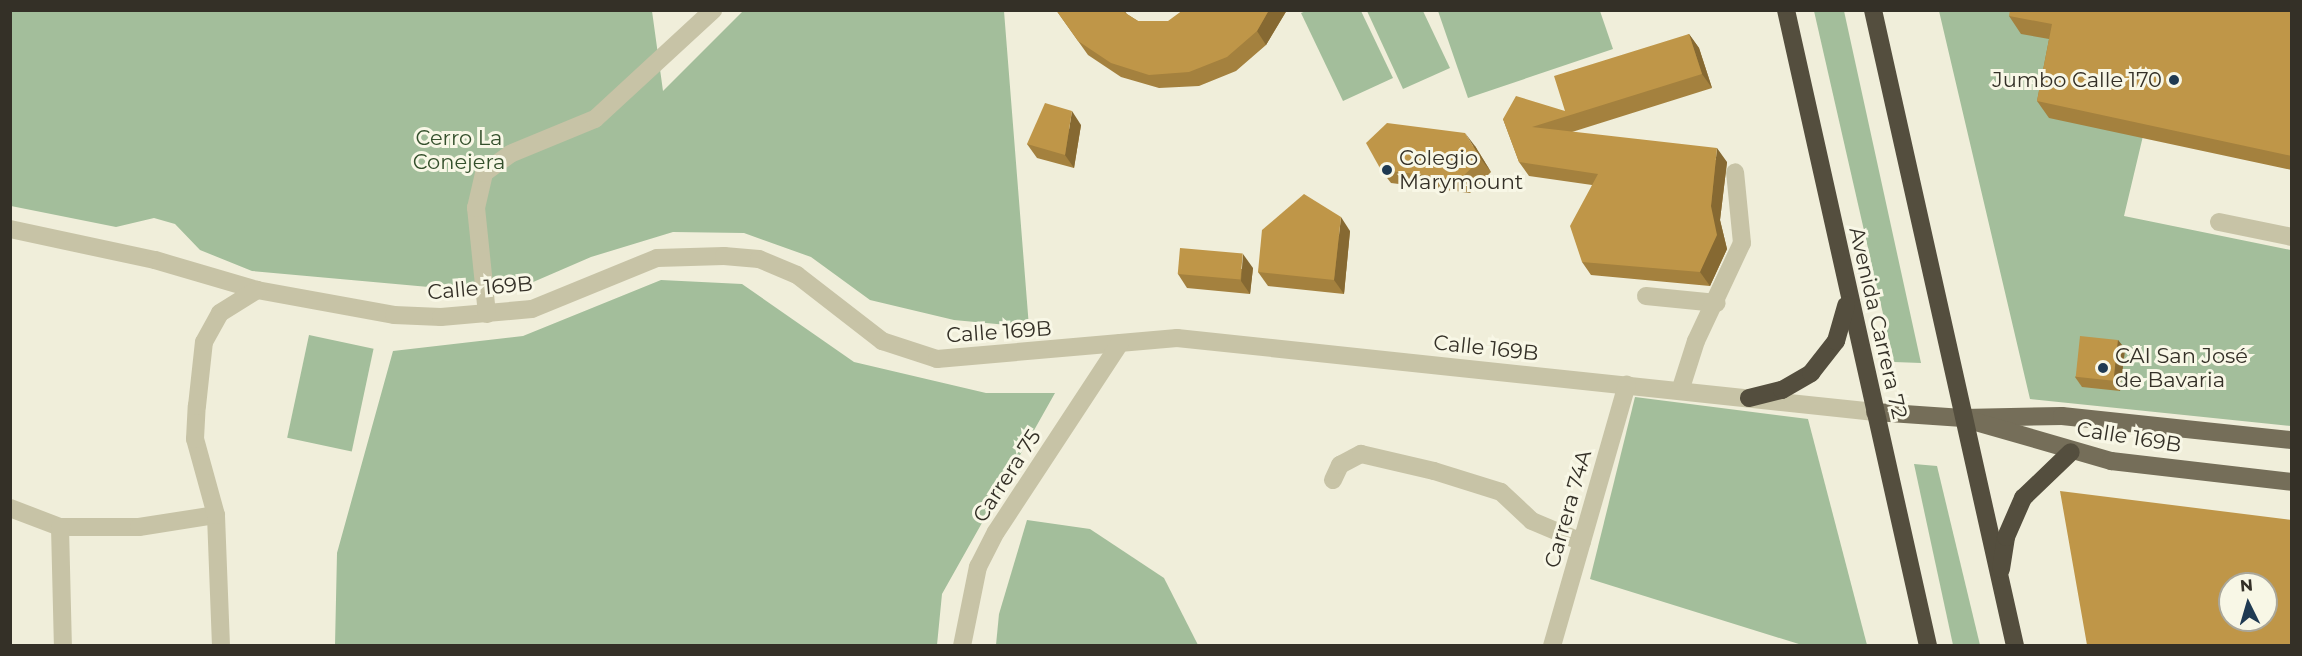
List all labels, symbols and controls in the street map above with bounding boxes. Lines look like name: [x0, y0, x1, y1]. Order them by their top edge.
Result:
place label: Jumbo Calle 170: [1992, 67, 2162, 93]
marker: Jumbo Calle 170: [2167, 73, 2181, 87]
park label: Cerro La Conejera: [413, 125, 505, 175]
place label: Colegio Marymount: [1399, 145, 1523, 195]
marker: Colegio Marymount: [1380, 163, 1394, 177]
street label: Avenida Carrera 72: [1844, 225, 1912, 421]
street label: Calle 169B: [426, 271, 534, 305]
street label: Calle 169B: [945, 316, 1053, 348]
street label: Calle 169B: [1432, 330, 1540, 366]
place label: CAI San José de Bavaria: [2115, 343, 2248, 393]
marker: CAI San José de Bavaria: [2096, 361, 2110, 375]
street label: Calle 169B: [2075, 416, 2183, 458]
street label: Carrera 75: [968, 425, 1046, 527]
street label: Carrera 74A: [1539, 447, 1597, 571]
north arrow: [2218, 572, 2278, 632]
text: N: [2239, 576, 2254, 596]

